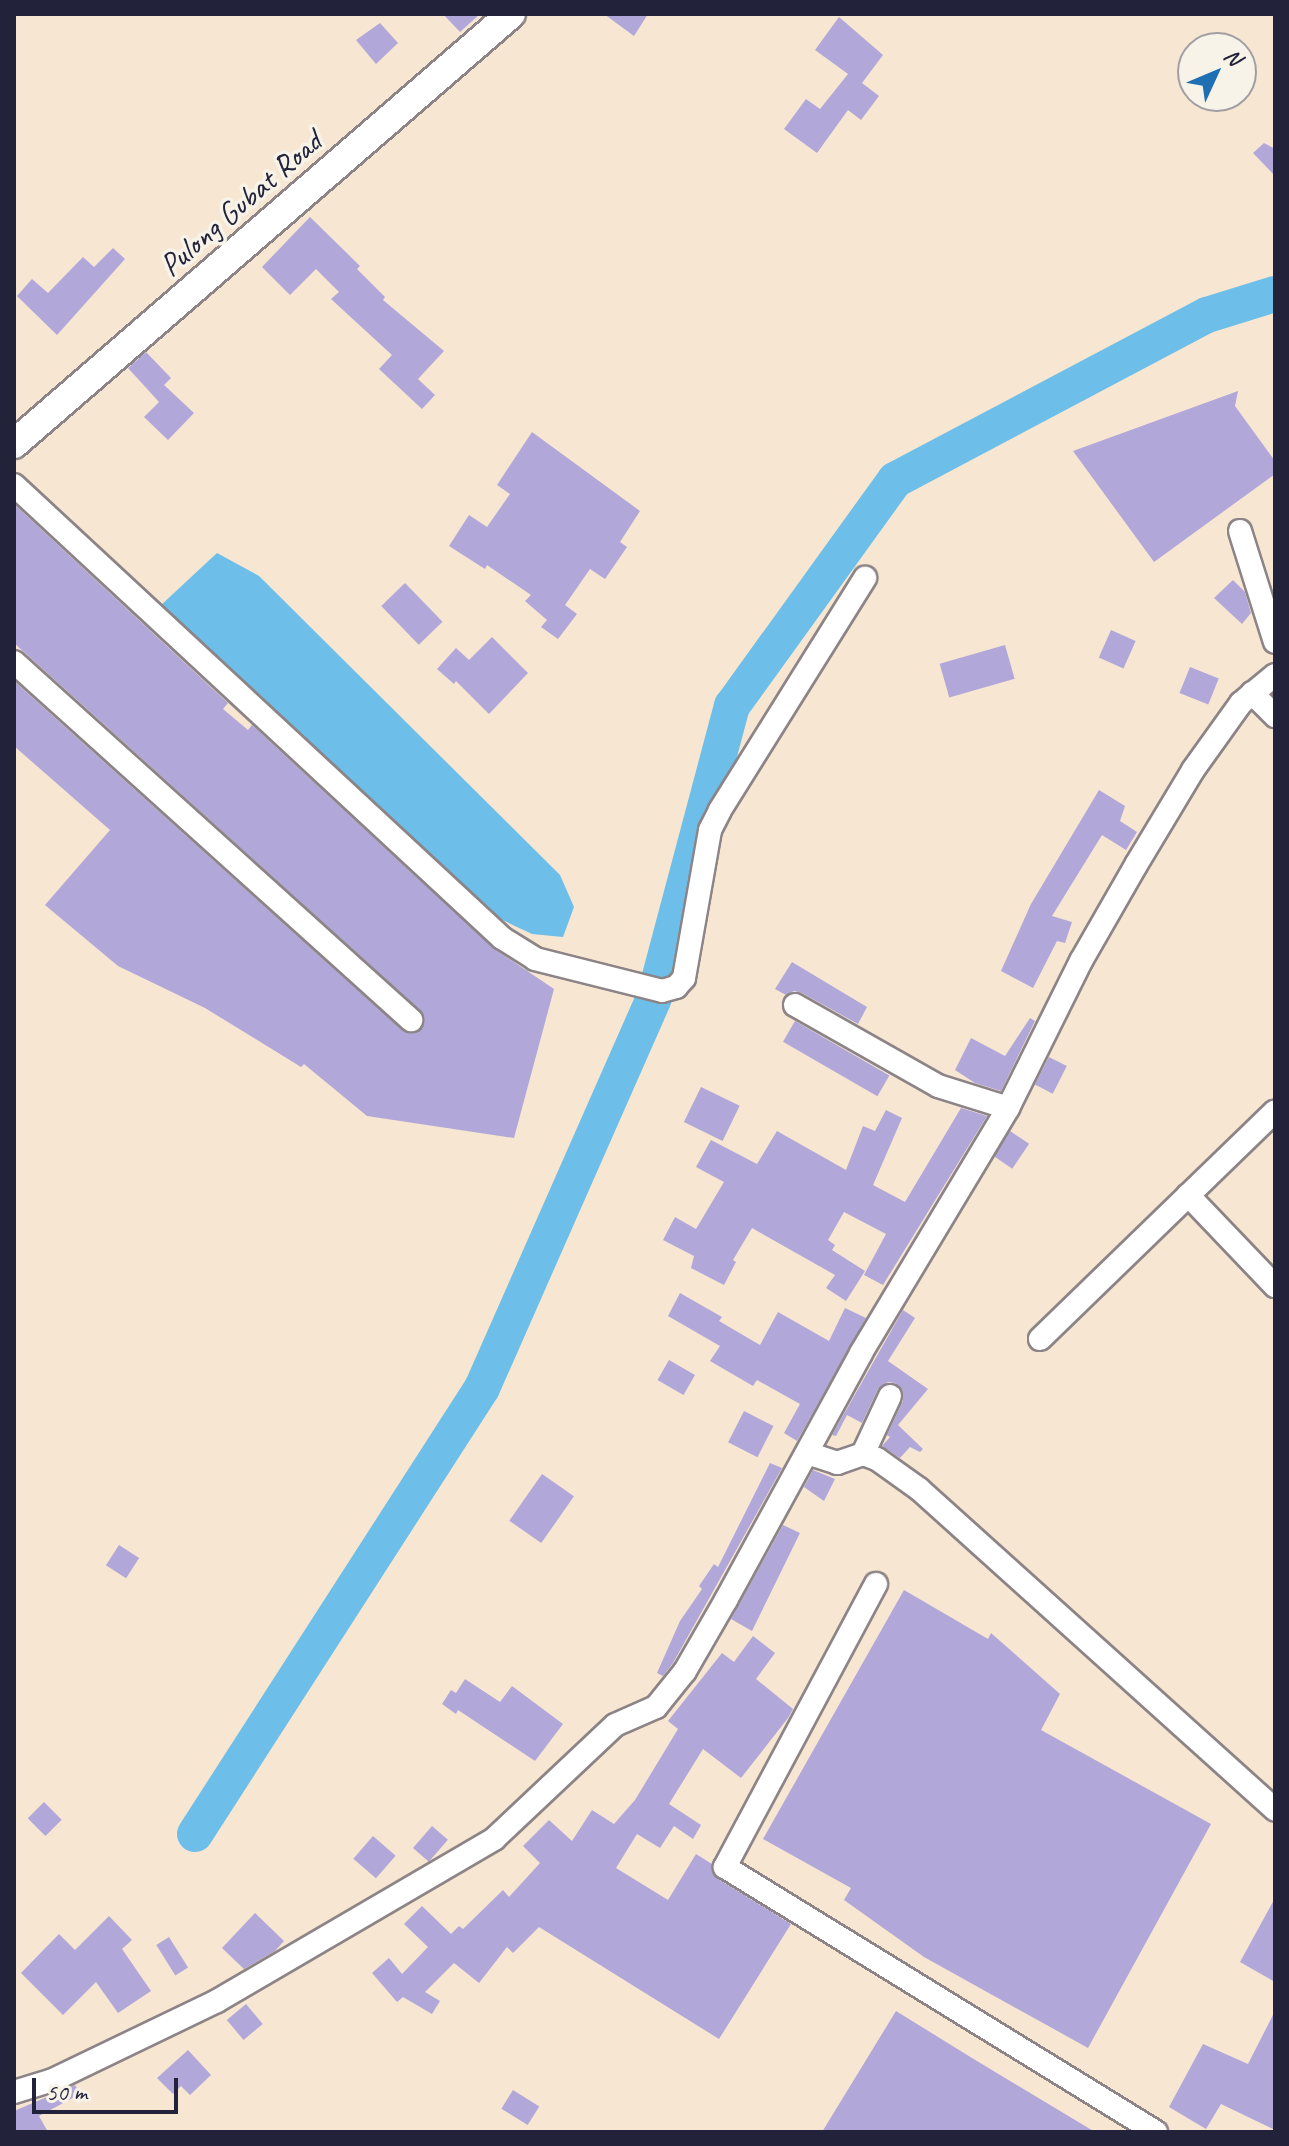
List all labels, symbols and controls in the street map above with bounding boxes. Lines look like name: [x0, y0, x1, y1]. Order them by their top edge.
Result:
north arrow: [1177, 32, 1257, 112]
text: N: [1218, 42, 1248, 71]
street label: Pulong Gubat Road: [152, 123, 330, 285]
scale bar: [36, 2062, 182, 2112]
text: 50 m: [46, 2077, 87, 2107]

